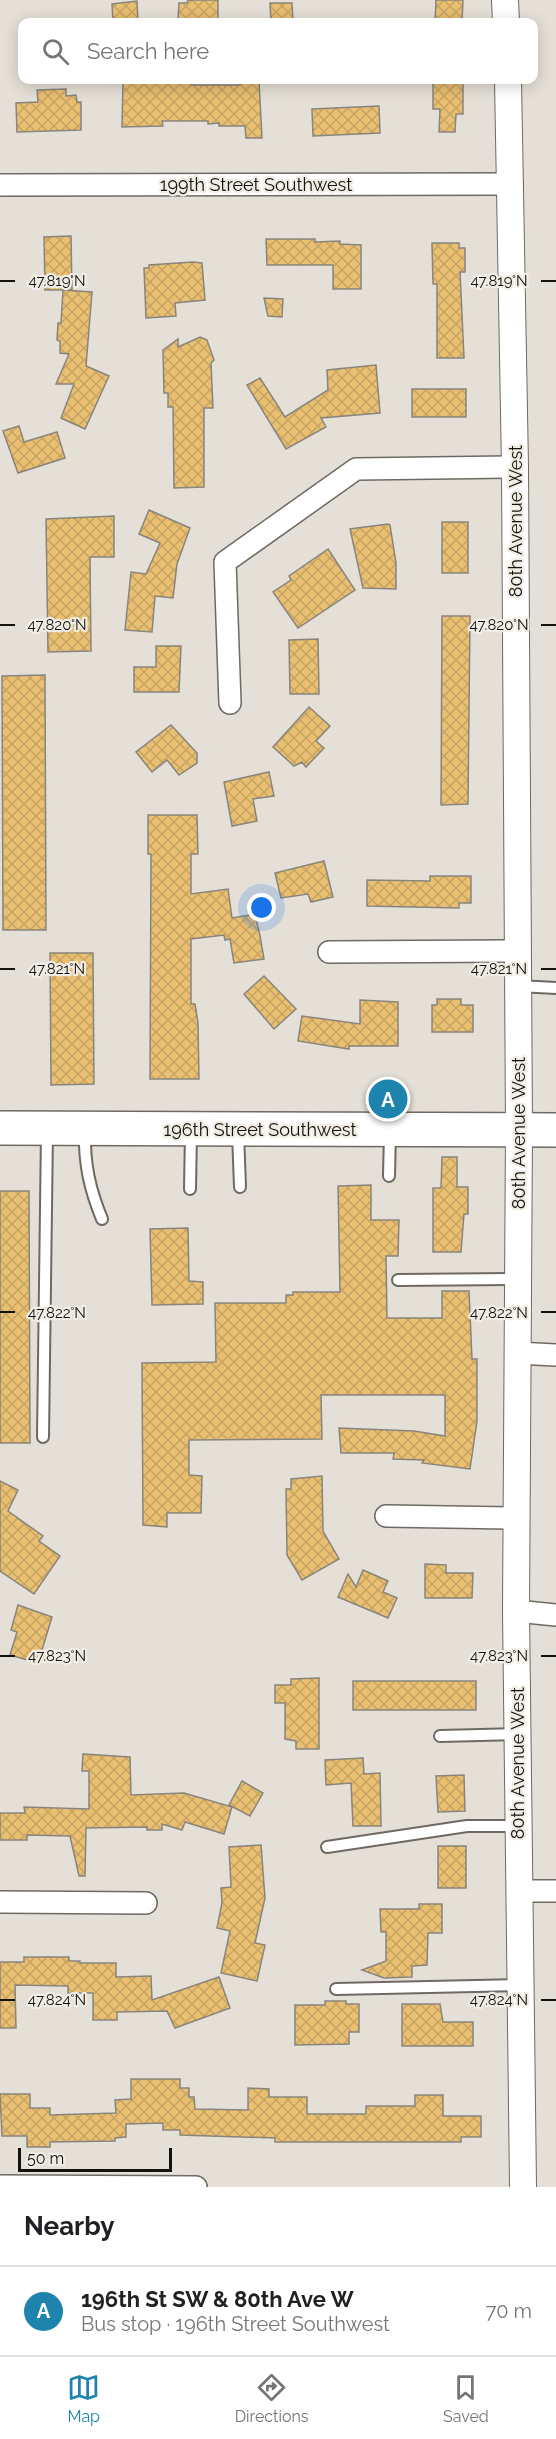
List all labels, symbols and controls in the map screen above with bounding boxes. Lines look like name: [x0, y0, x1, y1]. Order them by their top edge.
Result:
search box: [18, 18, 538, 84]
icon: search: [39, 35, 72, 68]
text: Search here: [87, 38, 209, 64]
street label: 199th Street Southwest: [160, 174, 352, 195]
text: 47.819°N: [28, 272, 86, 290]
text: 47.819°N: [470, 272, 528, 290]
street label: 80th Avenue West: [505, 445, 526, 597]
text: 47.820°N: [27, 616, 87, 634]
text: 47.820°N: [469, 616, 529, 634]
your location: [247, 893, 276, 922]
text: 47.821°N: [29, 960, 85, 978]
text: 47.821°N: [471, 960, 527, 978]
street label: 80th Avenue West: [508, 1057, 529, 1209]
pin: A: [368, 1076, 408, 1122]
street label: 196th Street Southwest: [164, 1119, 356, 1140]
text: 47.822°N: [28, 1304, 86, 1322]
text: 47.822°N: [470, 1304, 528, 1322]
text: 47.823°N: [28, 1647, 86, 1665]
text: 47.823°N: [470, 1647, 528, 1665]
street label: 80th Avenue West: [507, 1687, 528, 1839]
text: 47.824°N: [28, 1991, 86, 2009]
text: 47.824°N: [470, 1991, 528, 2009]
scale bar: [18, 2145, 172, 2172]
text: 50 m: [27, 2149, 64, 2168]
text: Nearby: [24, 2211, 114, 2241]
text: 196th St SW & 80th Ave W: [81, 2286, 354, 2312]
text: A: [37, 2299, 50, 2323]
text: 70 m: [486, 2299, 532, 2323]
text: Bus stop · 196th Street Southwest: [81, 2312, 390, 2336]
tab: Map: [67, 2371, 100, 2426]
tab: Directions: [235, 2371, 309, 2426]
tab: Saved: [443, 2371, 489, 2426]

